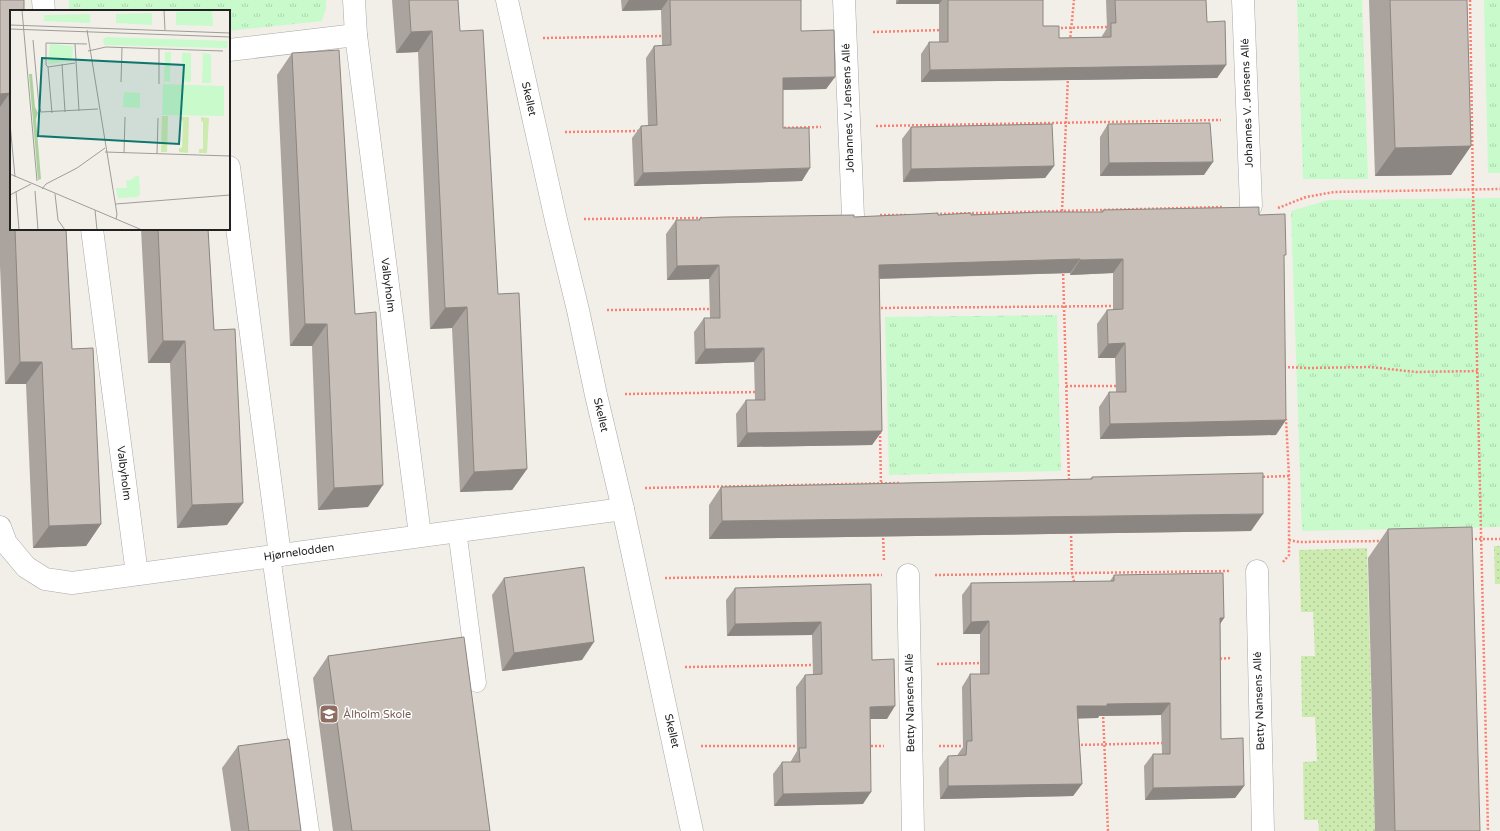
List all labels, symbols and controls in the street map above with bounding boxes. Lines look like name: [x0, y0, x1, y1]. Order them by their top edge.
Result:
inset map: [10, 10, 230, 230]
street label: Johannes V. Jensens Allé: [1238, 38, 1256, 168]
street label: Johannes V. Jensens Allé: [839, 43, 857, 173]
street label: Skellet: [519, 81, 539, 117]
street label: Valbyholm: [378, 257, 398, 313]
street label: Skellet: [591, 397, 611, 433]
street label: Valbyholm: [114, 445, 134, 501]
street label: Hjørnelodden: [263, 541, 335, 563]
street label: Betty Nansens Allé: [1251, 651, 1267, 751]
street label: Betty Nansens Allé: [903, 653, 917, 753]
school or university icon: Ålholm Skole: [318, 703, 340, 725]
place label: Ålholm Skole: [343, 707, 411, 721]
street label: Skellet: [662, 713, 682, 749]

